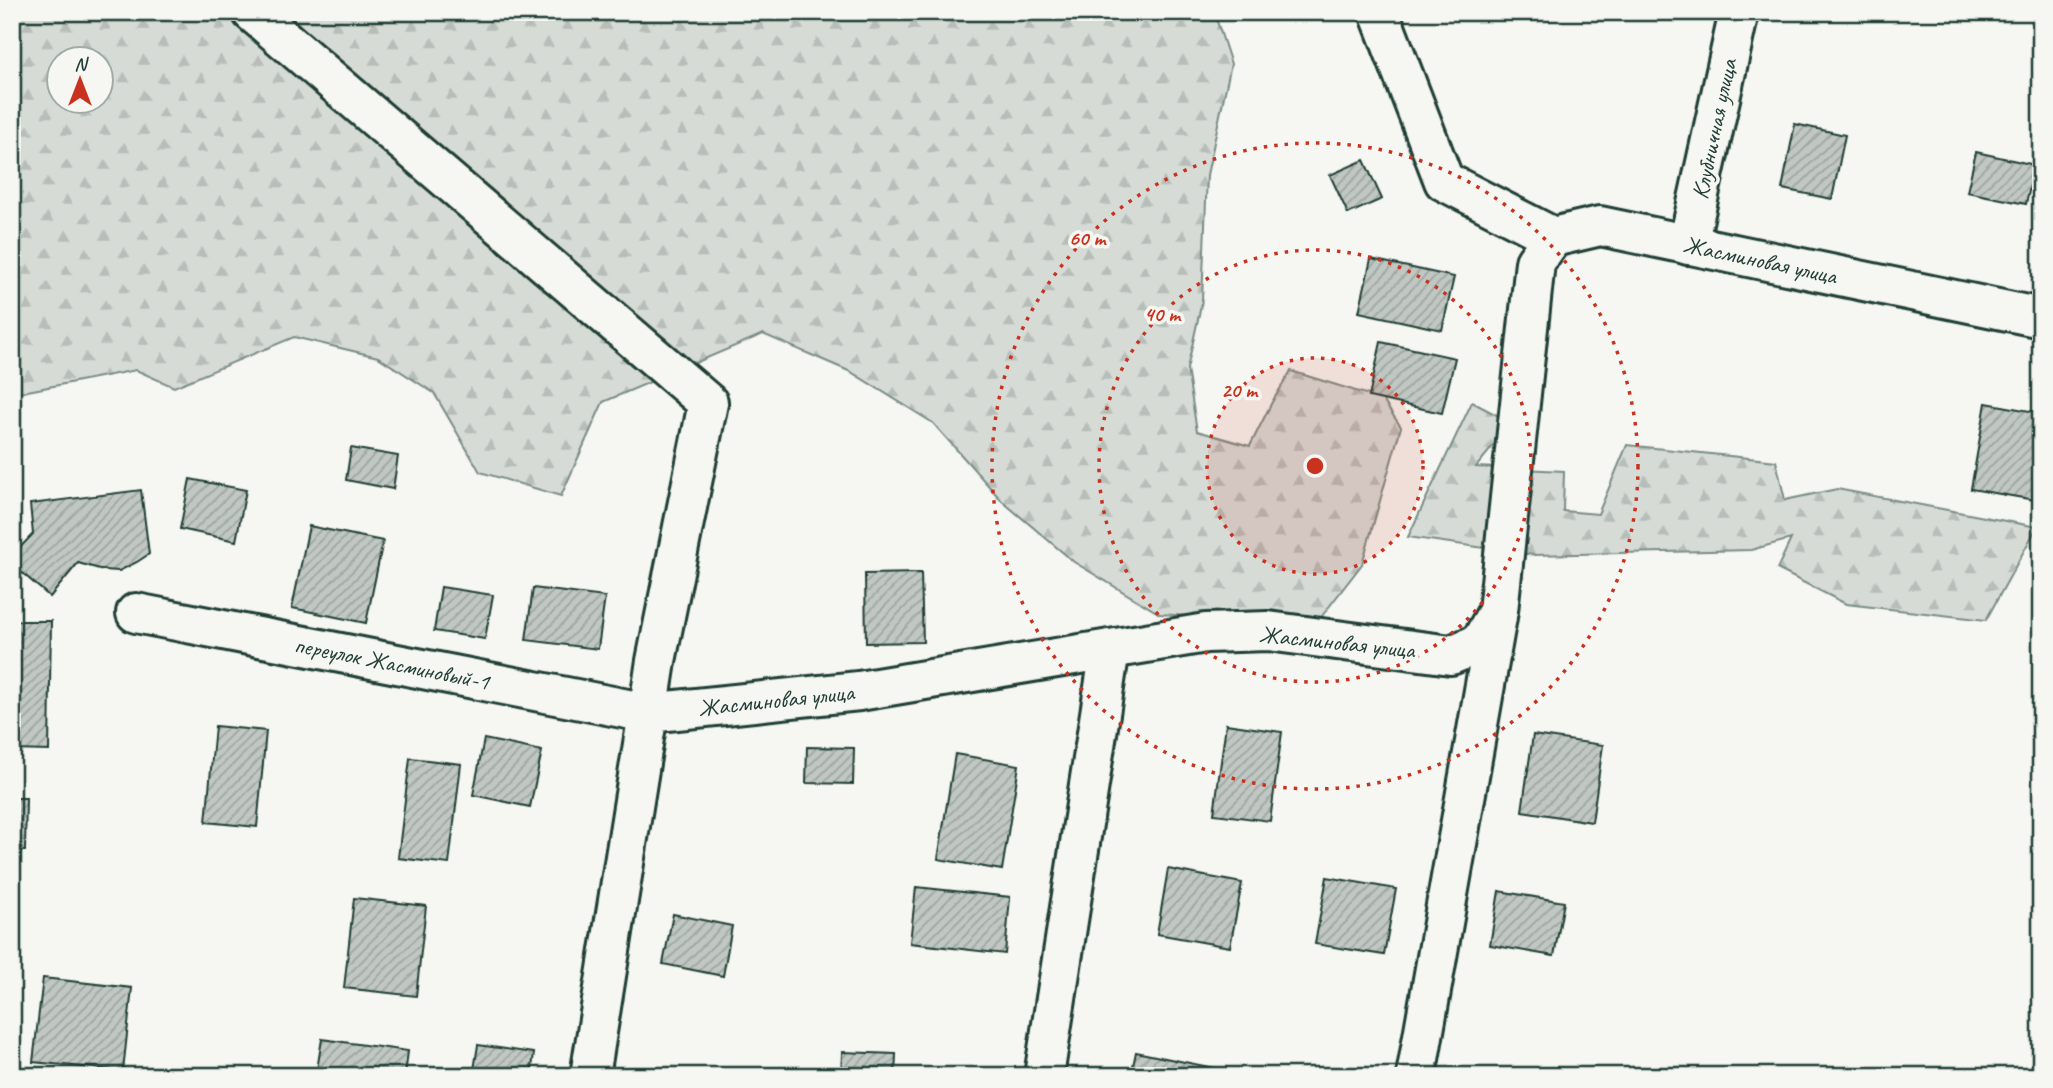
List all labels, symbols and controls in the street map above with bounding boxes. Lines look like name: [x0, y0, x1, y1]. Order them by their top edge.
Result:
north arrow: [46, 46, 116, 116]
text: N: [74, 52, 89, 76]
street label: Клубничная улица: [1685, 55, 1744, 202]
text: 60 m: [1069, 225, 1107, 251]
street label: Жасминовая улица: [1680, 229, 1841, 291]
text: 40 m: [1144, 301, 1182, 327]
text: 20 m: [1221, 377, 1259, 403]
centre of rings: [1303, 454, 1327, 478]
street label: Жасминовая улица: [1258, 619, 1418, 665]
street label: переулок Жасминовый-1: [292, 629, 493, 697]
street label: Жасминовая улица: [697, 677, 857, 723]

